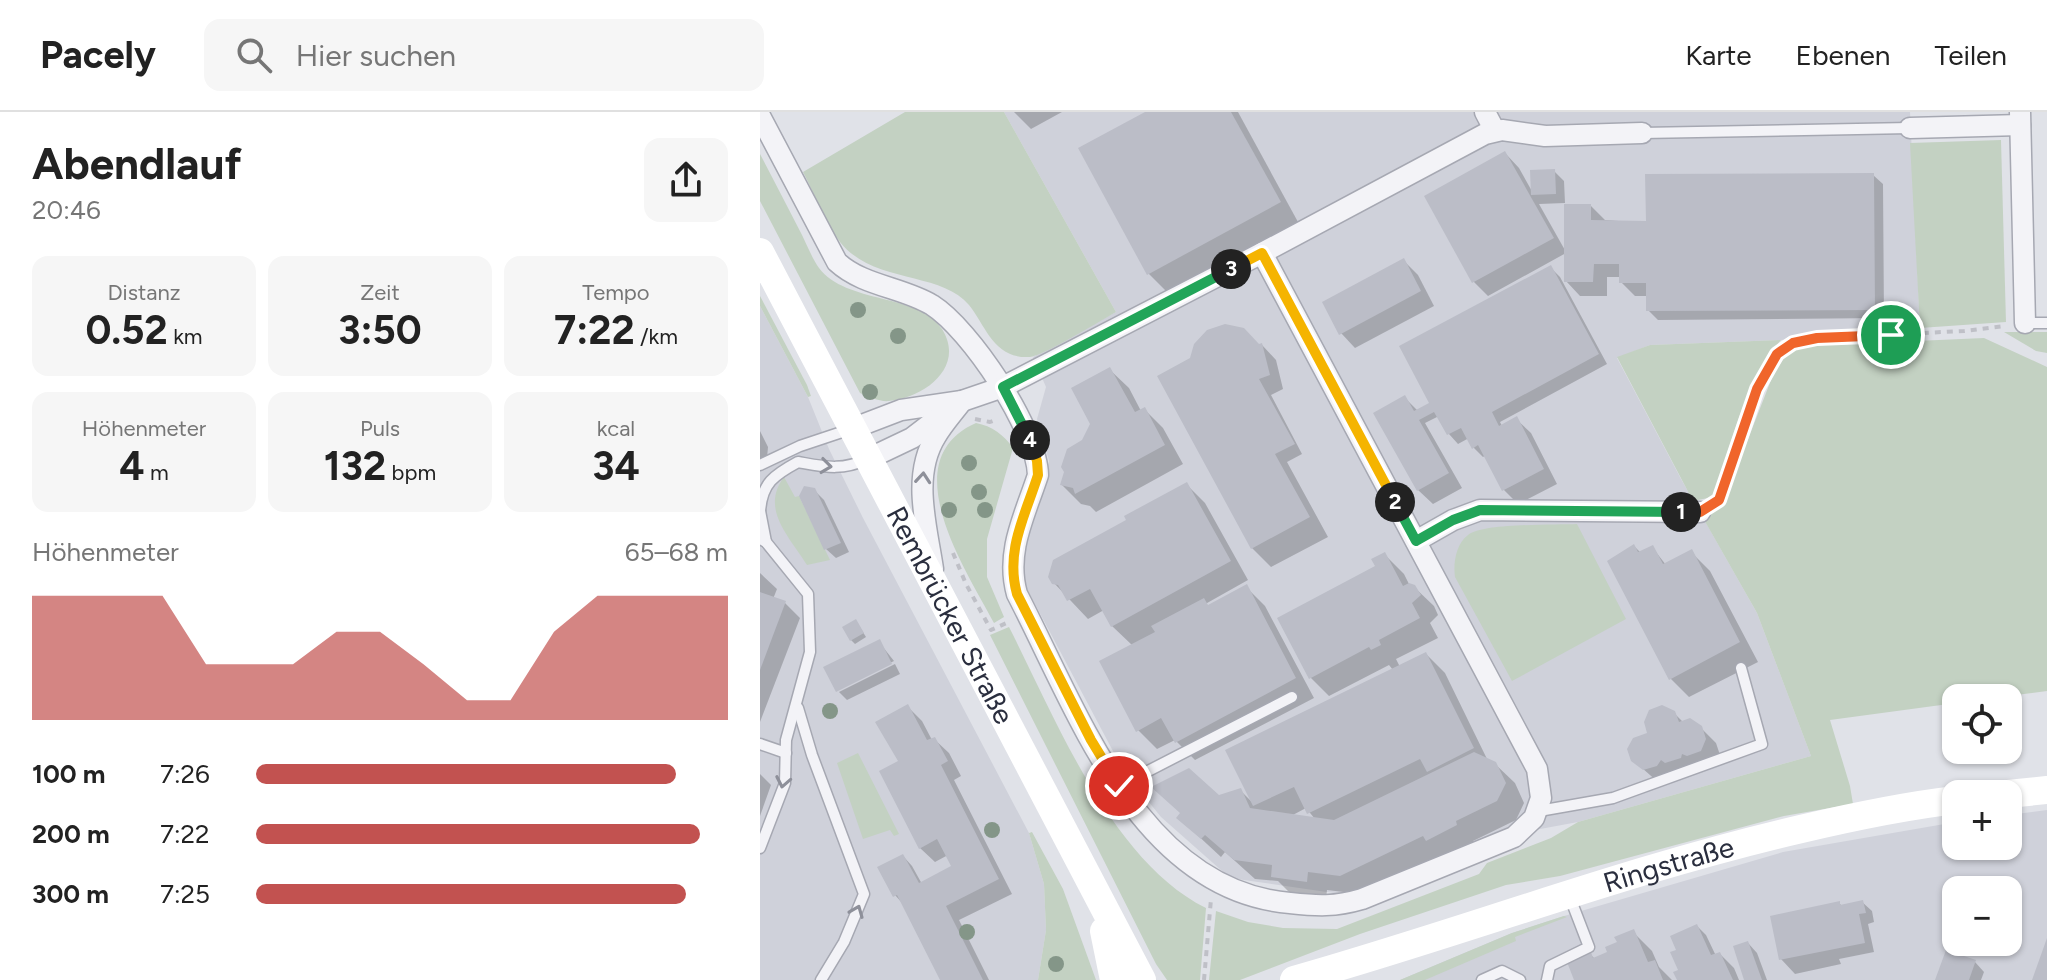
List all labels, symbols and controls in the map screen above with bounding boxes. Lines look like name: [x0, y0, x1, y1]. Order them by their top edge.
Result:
search box: [204, 19, 764, 91]
text: Pacely: [40, 32, 156, 78]
icon: search: [232, 33, 276, 77]
text: Hier suchen: [296, 37, 456, 74]
text: Karte: [1685, 38, 1752, 72]
text: Ebenen: [1796, 38, 1890, 72]
text: Teilen: [1934, 38, 2007, 72]
text: Abendlauf: [32, 137, 242, 190]
button: share: [644, 138, 728, 222]
text: 20:46: [32, 194, 101, 226]
pin: 3: [1211, 249, 1251, 289]
text: 3: [1225, 255, 1237, 282]
text: Distanz: [107, 279, 181, 306]
text: Zeit: [360, 279, 400, 306]
text: Tempo: [582, 279, 650, 306]
pin: [1857, 301, 1925, 369]
text: 0.52: [85, 306, 168, 354]
text: 3:50: [338, 306, 422, 354]
text: 7:22: [554, 306, 635, 354]
icon: arrive: [1869, 313, 1913, 357]
text: km: [168, 323, 203, 350]
text: /km: [635, 323, 678, 350]
text: Höhenmeter: [82, 415, 206, 442]
text: Puls: [360, 415, 400, 442]
text: kcal: [597, 415, 635, 442]
pin: 4: [1010, 420, 1050, 460]
text: 4: [1023, 426, 1037, 453]
text: 4: [119, 442, 145, 490]
text: 132: [324, 442, 386, 490]
text: 34: [592, 442, 640, 490]
one-way arrow: [819, 457, 832, 474]
text: m: [145, 459, 169, 486]
text: bpm: [386, 459, 436, 486]
one-way arrow: [915, 471, 932, 484]
pin: 2: [1375, 482, 1415, 522]
text: 2: [1389, 488, 1401, 515]
pin: 1: [1661, 492, 1701, 532]
text: 1: [1676, 498, 1686, 525]
street label: Rembrücker Straße: [879, 500, 1022, 730]
text: Höhenmeter: [32, 536, 179, 568]
text: 65–68 m: [625, 536, 728, 568]
map controls: [1942, 684, 2022, 956]
button: locate: [1942, 684, 2022, 764]
pin: [1085, 752, 1153, 820]
text: 100 m: [32, 758, 106, 790]
text: 7:26: [160, 758, 210, 790]
icon: check: [1097, 764, 1141, 808]
one-way arrow: [775, 775, 792, 788]
button: +: [1942, 780, 2022, 860]
text: 200 m: [32, 818, 110, 850]
text: 7:22: [160, 818, 210, 850]
street label: Ringstraße: [1599, 829, 1738, 900]
button: −: [1942, 876, 2022, 956]
text: 300 m: [32, 878, 109, 910]
text: 7:25: [160, 878, 210, 910]
one-way arrow: [847, 905, 863, 919]

